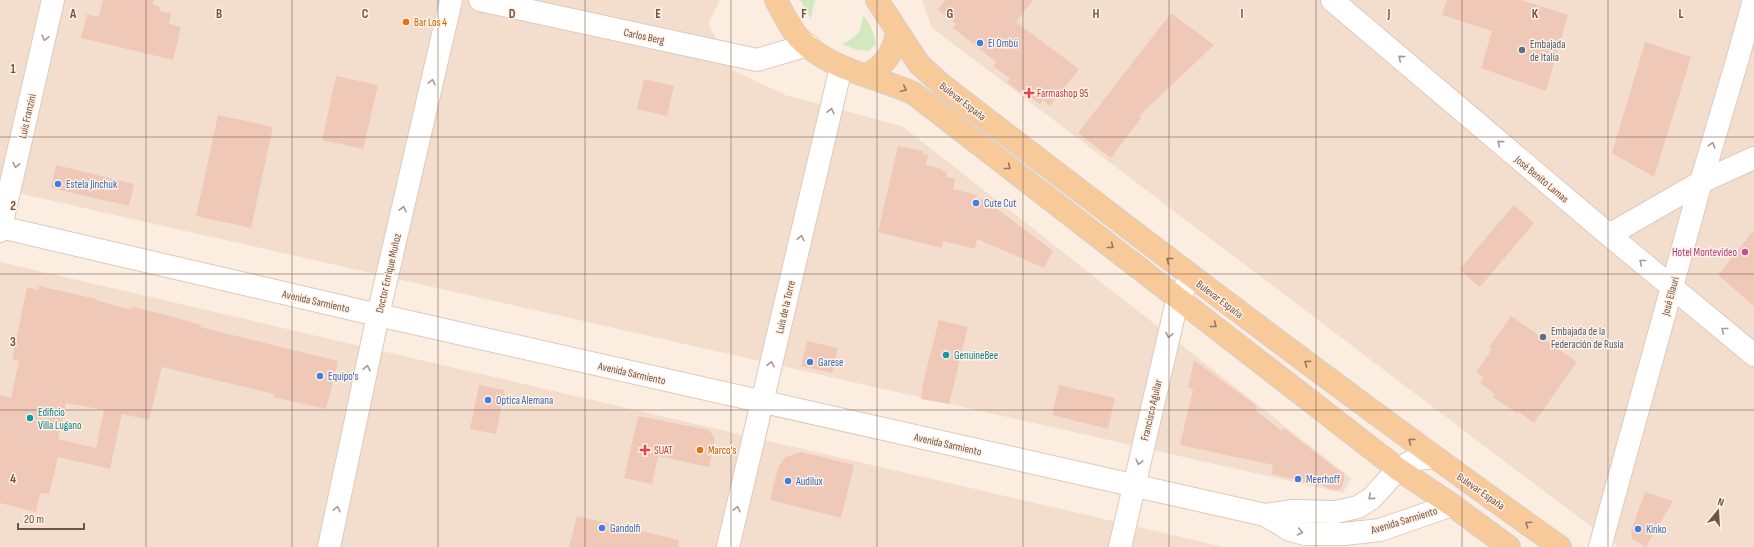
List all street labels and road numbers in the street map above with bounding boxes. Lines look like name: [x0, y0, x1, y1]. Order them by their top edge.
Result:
street label: Carlos Berg: [622, 26, 666, 47]
street label: Bulevar España: [937, 79, 988, 124]
street label: Luis Franzini: [16, 93, 39, 140]
street label: José Benito Lamas: [1511, 152, 1571, 206]
street label: Doctor Enrique Muñoz: [373, 232, 404, 314]
street label: José Ellauri: [1659, 275, 1682, 318]
street label: Bulevar España: [1194, 278, 1246, 321]
street label: Luis de la Torre: [773, 279, 798, 335]
street label: Avenida Sarmiento: [280, 287, 351, 316]
street label: Avenida Sarmiento: [596, 359, 667, 388]
street label: Francisco Aguilar: [1138, 378, 1165, 442]
street label: Avenida Sarmiento: [912, 430, 983, 459]
street label: Bulevar España: [1454, 470, 1507, 513]
street label: Avenida Sarmiento: [1368, 504, 1439, 537]

